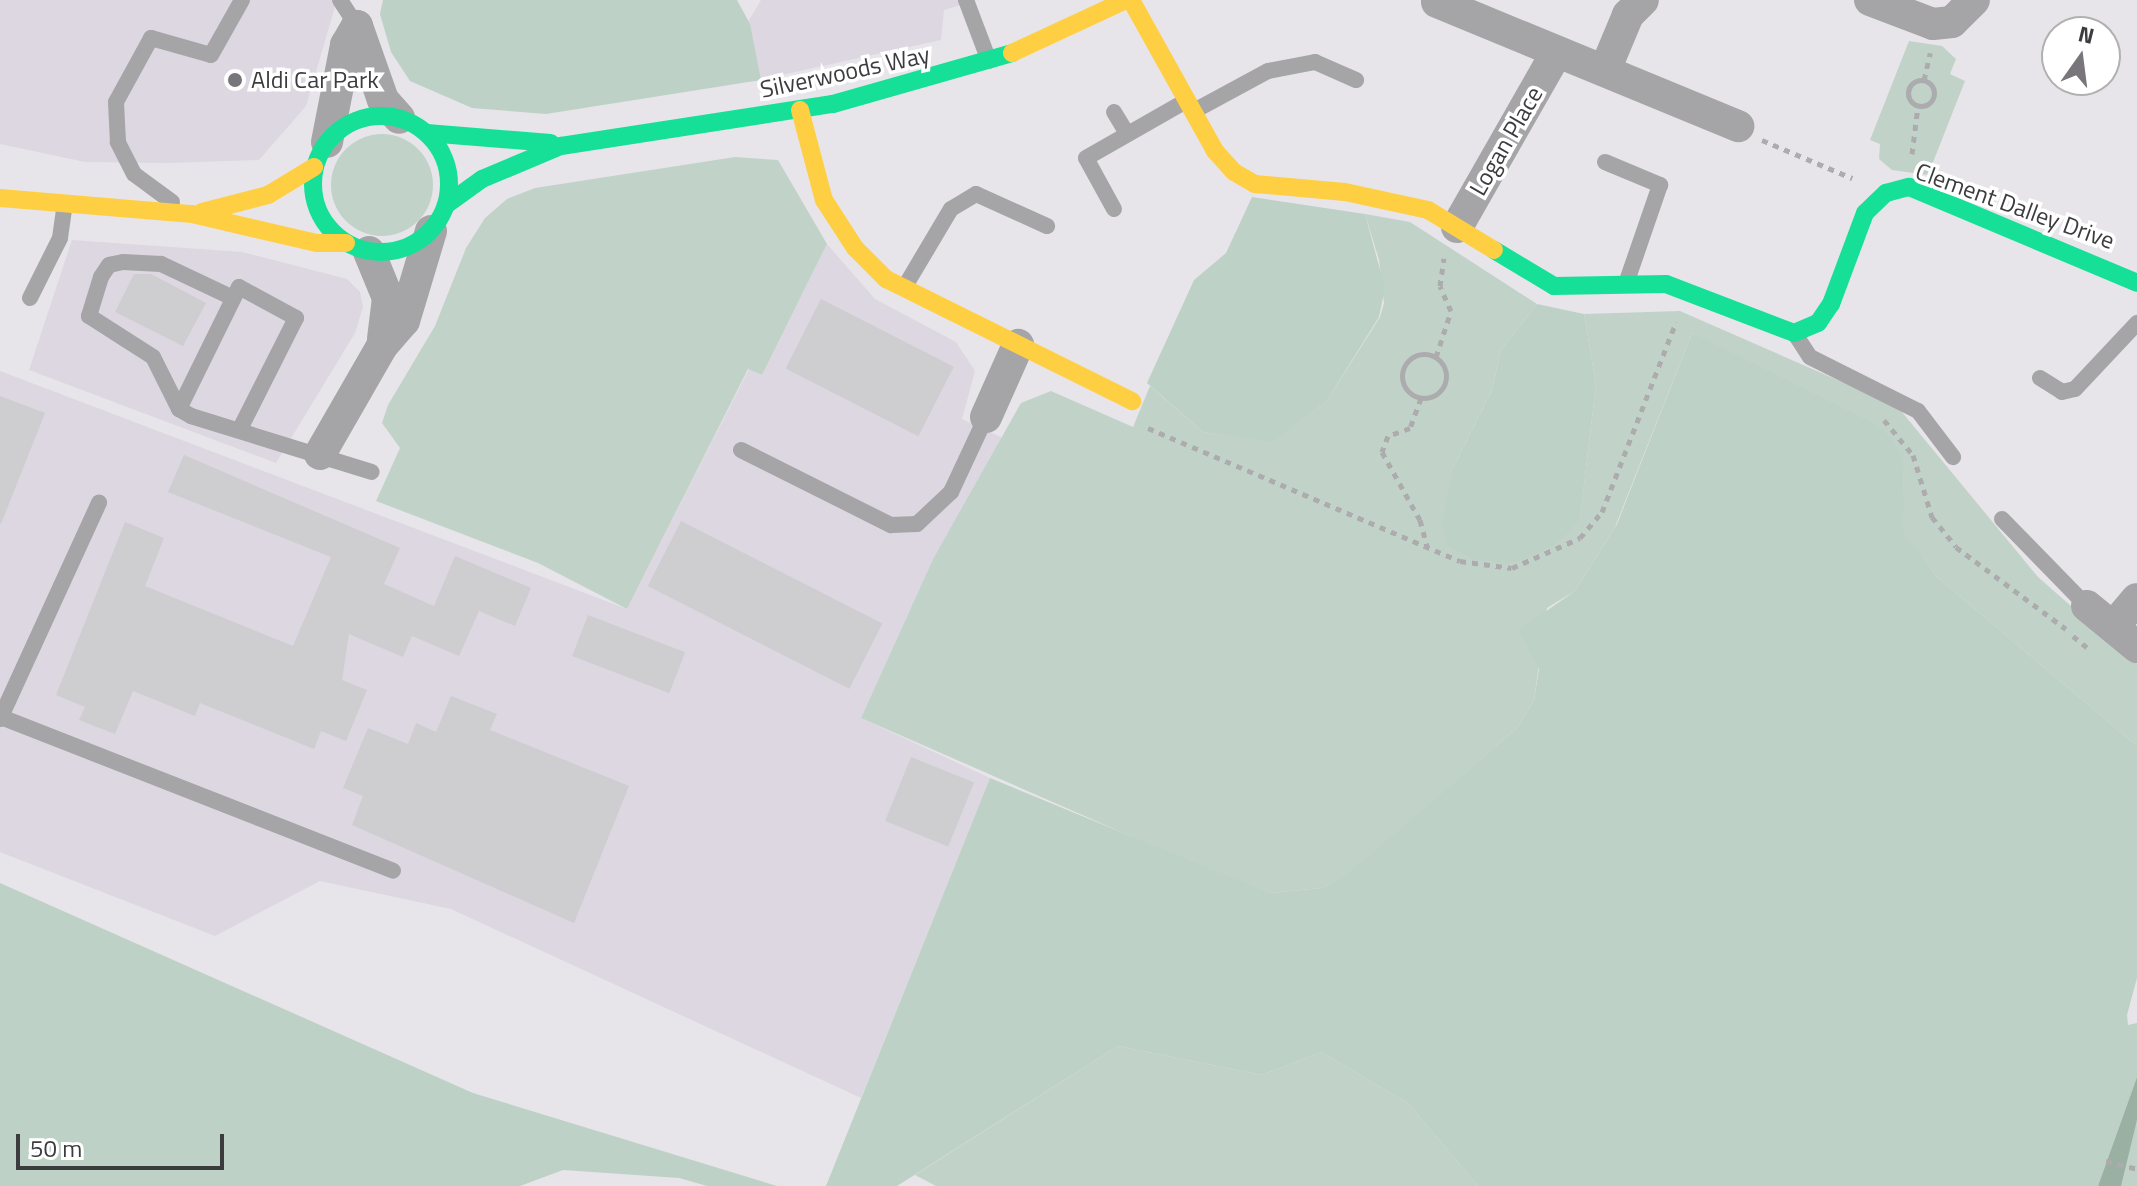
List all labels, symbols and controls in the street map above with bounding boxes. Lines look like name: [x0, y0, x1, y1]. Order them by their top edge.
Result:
north arrow: [2041, 16, 2121, 96]
text: N: [2075, 16, 2098, 53]
street label: Silverwoods Way: [758, 40, 932, 104]
place label: Aldi Car Park: [251, 66, 379, 94]
marker: Aldi Car Park: [226, 71, 244, 89]
street label: Logan Place: [1463, 81, 1549, 201]
street label: Clement Dalley Drive: [1912, 157, 2118, 255]
scale bar: [20, 1118, 228, 1168]
text: 50 m: [30, 1130, 82, 1166]

